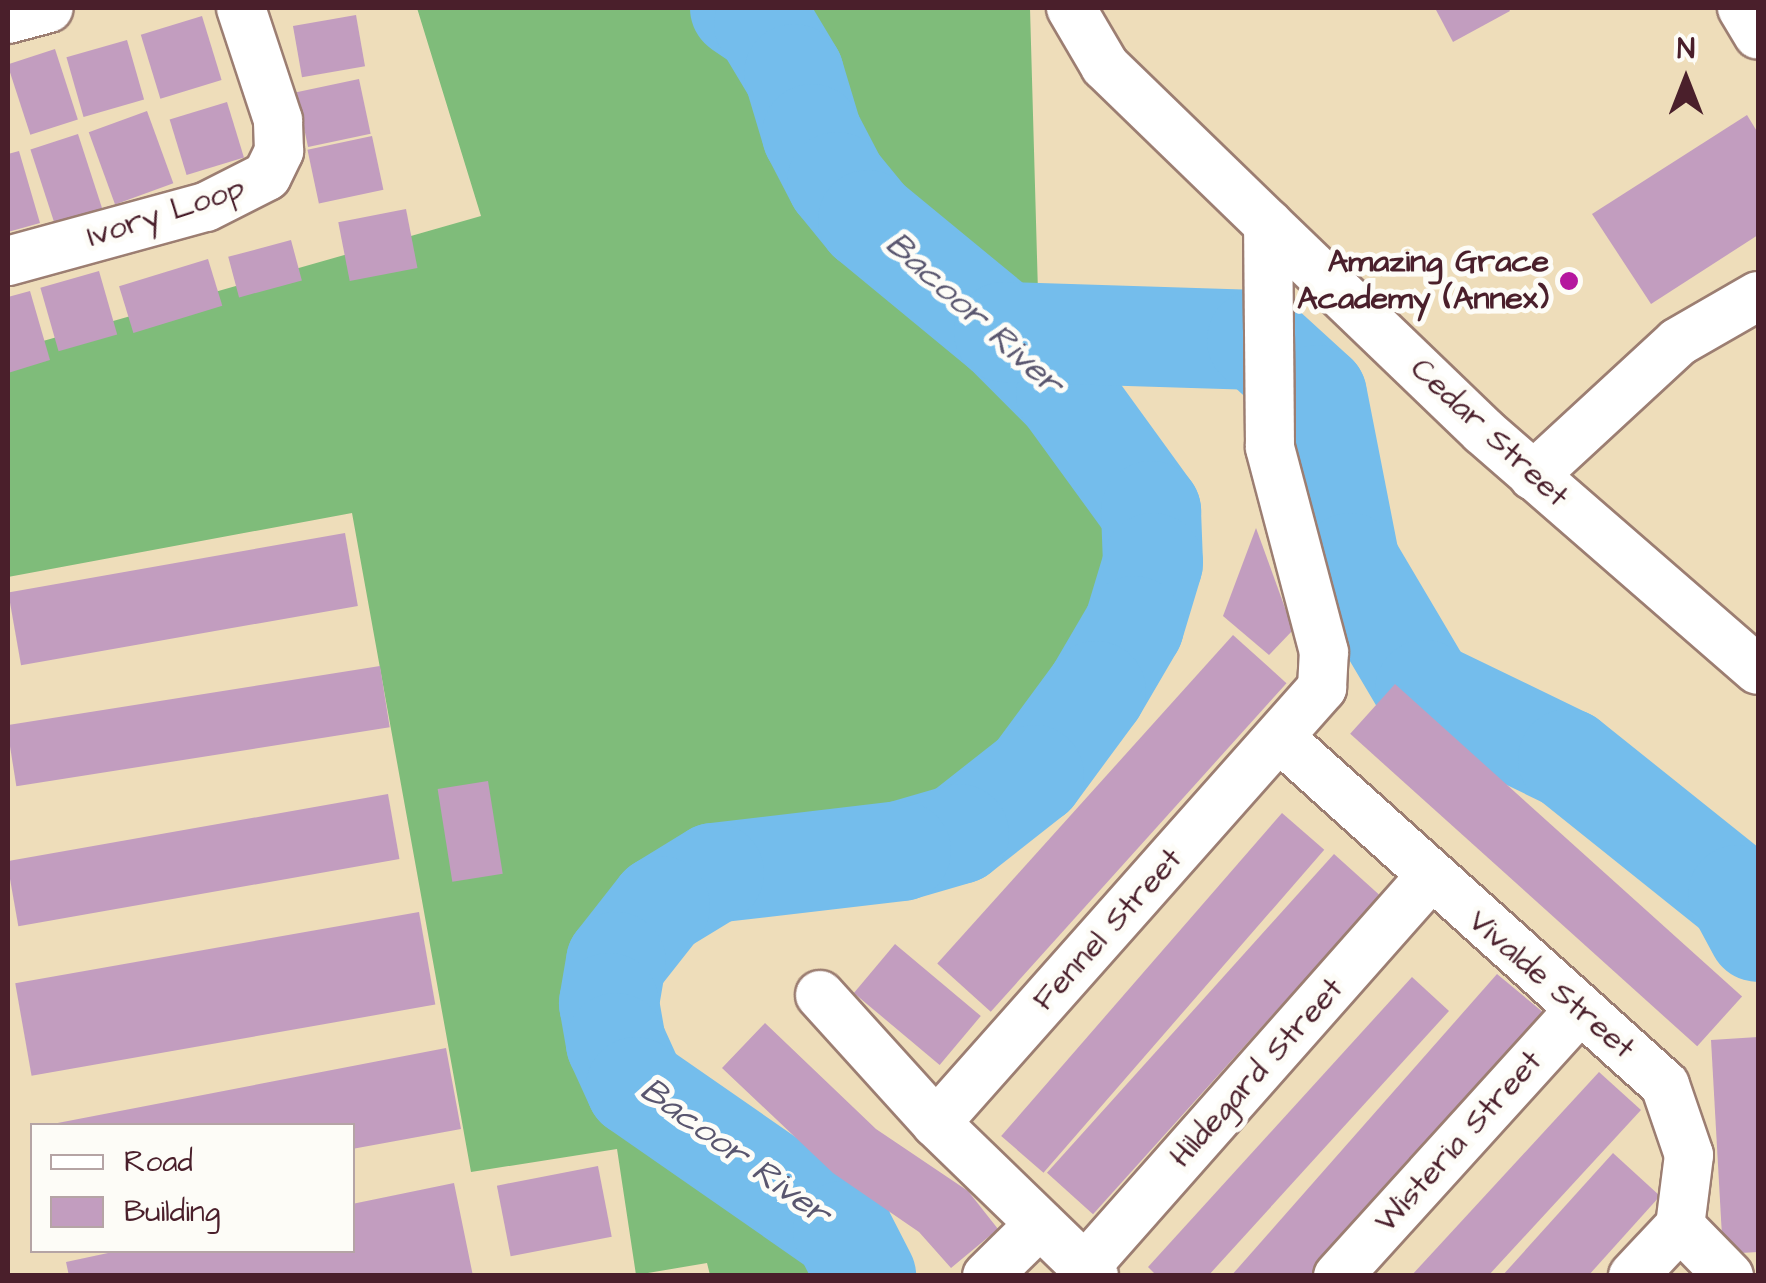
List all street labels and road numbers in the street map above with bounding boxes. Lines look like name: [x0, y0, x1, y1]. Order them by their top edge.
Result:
street label: Ivory Loop: [82, 169, 250, 257]
street label: Cedar Street: [1402, 350, 1576, 516]
street label: Fennel Street: [1025, 841, 1191, 1019]
street label: Vivalde Street: [1460, 902, 1642, 1068]
street label: Hildegard Street: [1162, 970, 1352, 1176]
street label: Wisteria Street: [1367, 1043, 1551, 1241]

